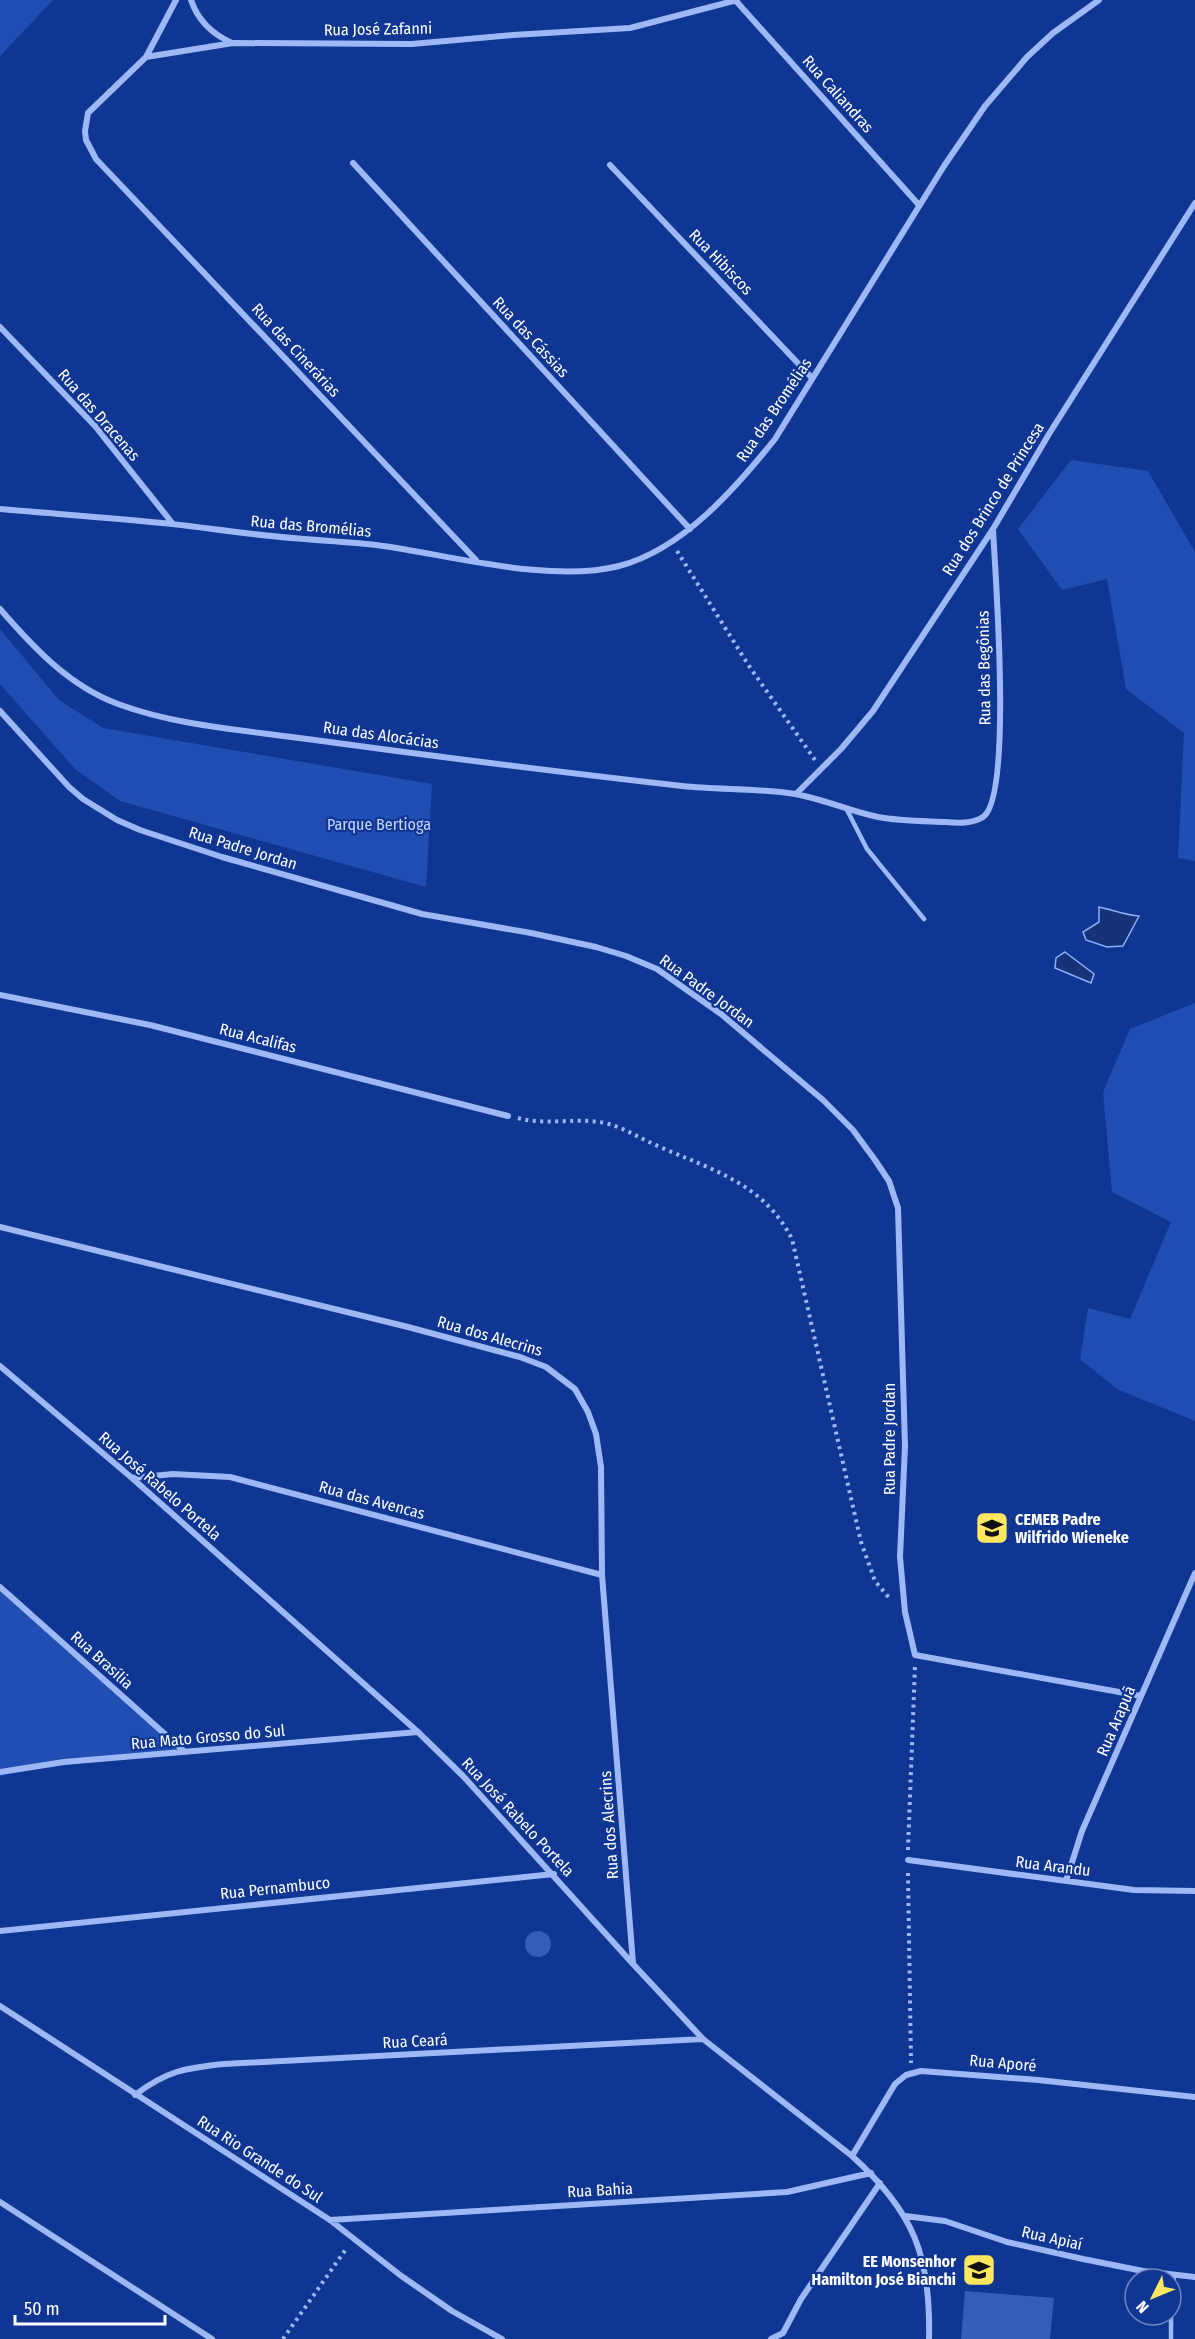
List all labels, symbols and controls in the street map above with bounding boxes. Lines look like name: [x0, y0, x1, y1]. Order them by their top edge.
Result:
street label: Rua José Zafanni: [324, 19, 432, 39]
street label: Rua Caliandras: [798, 52, 878, 137]
street label: Rua Hibiscos: [685, 225, 757, 299]
street label: Rua das Cássias: [489, 293, 573, 381]
street label: Rua das Cinerárias: [248, 299, 344, 401]
street label: Rua das Bromélias: [732, 354, 816, 465]
street label: Rua das Dracenas: [54, 365, 144, 465]
street label: Rua dos Brinco de Princesa: [938, 419, 1048, 579]
street label: Rua das Bromélias: [250, 511, 372, 541]
street label: Rua das Begônias: [973, 610, 995, 726]
street label: Rua das Alocácias: [322, 717, 440, 753]
park label: Parque Bertioga: [327, 815, 431, 834]
street label: Rua Padre Jordan: [187, 823, 299, 873]
street label: Rua Padre Jordan: [656, 950, 758, 1032]
street label: Rua Acalifas: [217, 1019, 299, 1057]
street label: Rua dos Alecrins: [435, 1312, 545, 1360]
street label: Rua Padre Jordan: [880, 1383, 899, 1495]
street label: Rua José Rabelo Portela: [95, 1428, 225, 1544]
street label: Rua das Avencas: [317, 1477, 427, 1523]
school or university icon: CEMEB Padre Wilfrido Wieneke: [974, 1510, 1010, 1546]
place label: CEMEB Padre Wilfrido Wieneke: [1015, 1510, 1129, 1547]
street label: Rua Brasília: [67, 1627, 137, 1693]
street label: Rua Arapuã: [1093, 1683, 1139, 1759]
street label: Rua Mato Grosso do Sul: [130, 1721, 286, 1753]
street label: Rua José Rabelo Portela: [458, 1754, 578, 1881]
street label: Rua dos Alecrins: [596, 1770, 622, 1880]
street label: Rua Arandu: [1014, 1852, 1092, 1880]
street label: Rua Pernambuco: [219, 1873, 331, 1903]
street label: Rua Ceará: [382, 2030, 448, 2052]
street label: Rua Aporé: [969, 2051, 1037, 2075]
street label: Rua Rio Grande do Sul: [194, 2111, 326, 2207]
street label: Rua Bahia: [567, 2179, 633, 2201]
street label: Rua Apiaí: [1020, 2222, 1084, 2254]
place label: EE Monsenhor Hamilton José Bianchi: [812, 2252, 956, 2289]
school or university icon: EE Monsenhor Hamilton José Bianchi: [961, 2252, 997, 2288]
north arrow: [1123, 2267, 1183, 2327]
scale bar: [15, 2288, 165, 2326]
text: N: [1132, 2297, 1153, 2317]
text: 50 m: [24, 2298, 60, 2320]

